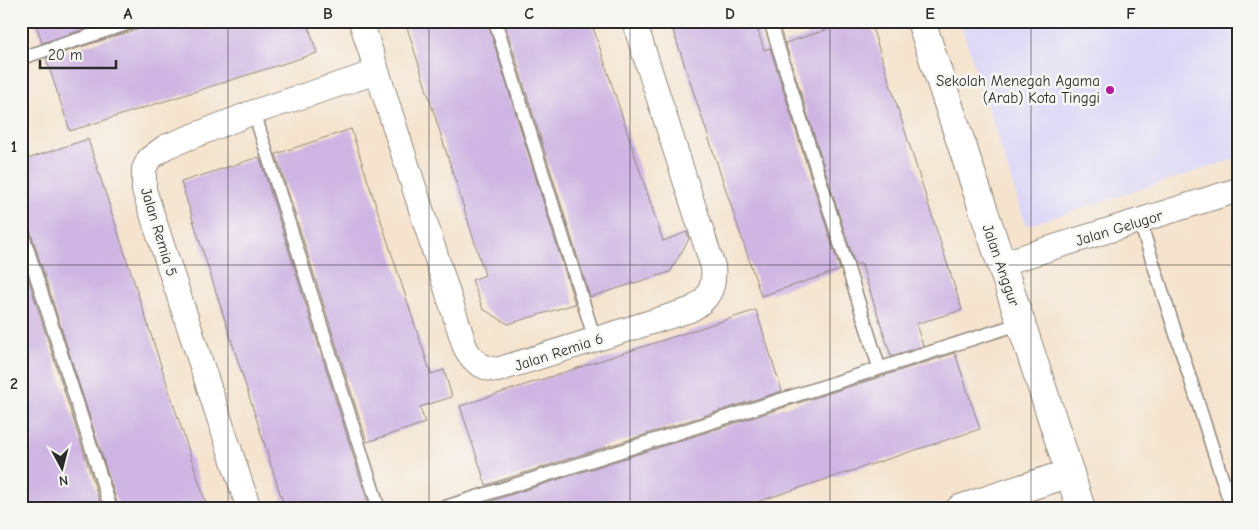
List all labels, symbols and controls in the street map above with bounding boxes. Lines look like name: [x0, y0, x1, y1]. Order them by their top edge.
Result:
text: A: [124, 5, 133, 23]
text: B: [323, 5, 333, 23]
text: C: [524, 5, 534, 23]
text: D: [725, 5, 735, 23]
text: E: [925, 5, 935, 23]
text: F: [1126, 5, 1136, 23]
scale bar: [40, 38, 116, 70]
text: 20 m: [48, 46, 82, 64]
place label: Sekolah Menegah Agama (Arab) Kota Tinggi: [936, 72, 1100, 107]
marker: Sekolah Menegah Agama (Arab) Kota Tinggi: [1104, 84, 1116, 96]
text: 1: [11, 138, 17, 156]
street label: Jalan Remia 5: [137, 185, 181, 279]
street label: Jalan Gelugor: [1073, 206, 1165, 250]
street label: Jalan Anggur: [979, 222, 1023, 308]
street label: Jalan Remia 6: [513, 329, 605, 375]
text: 2: [10, 375, 18, 393]
north arrow: [38, 442, 88, 492]
text: N: [58, 471, 69, 489]

